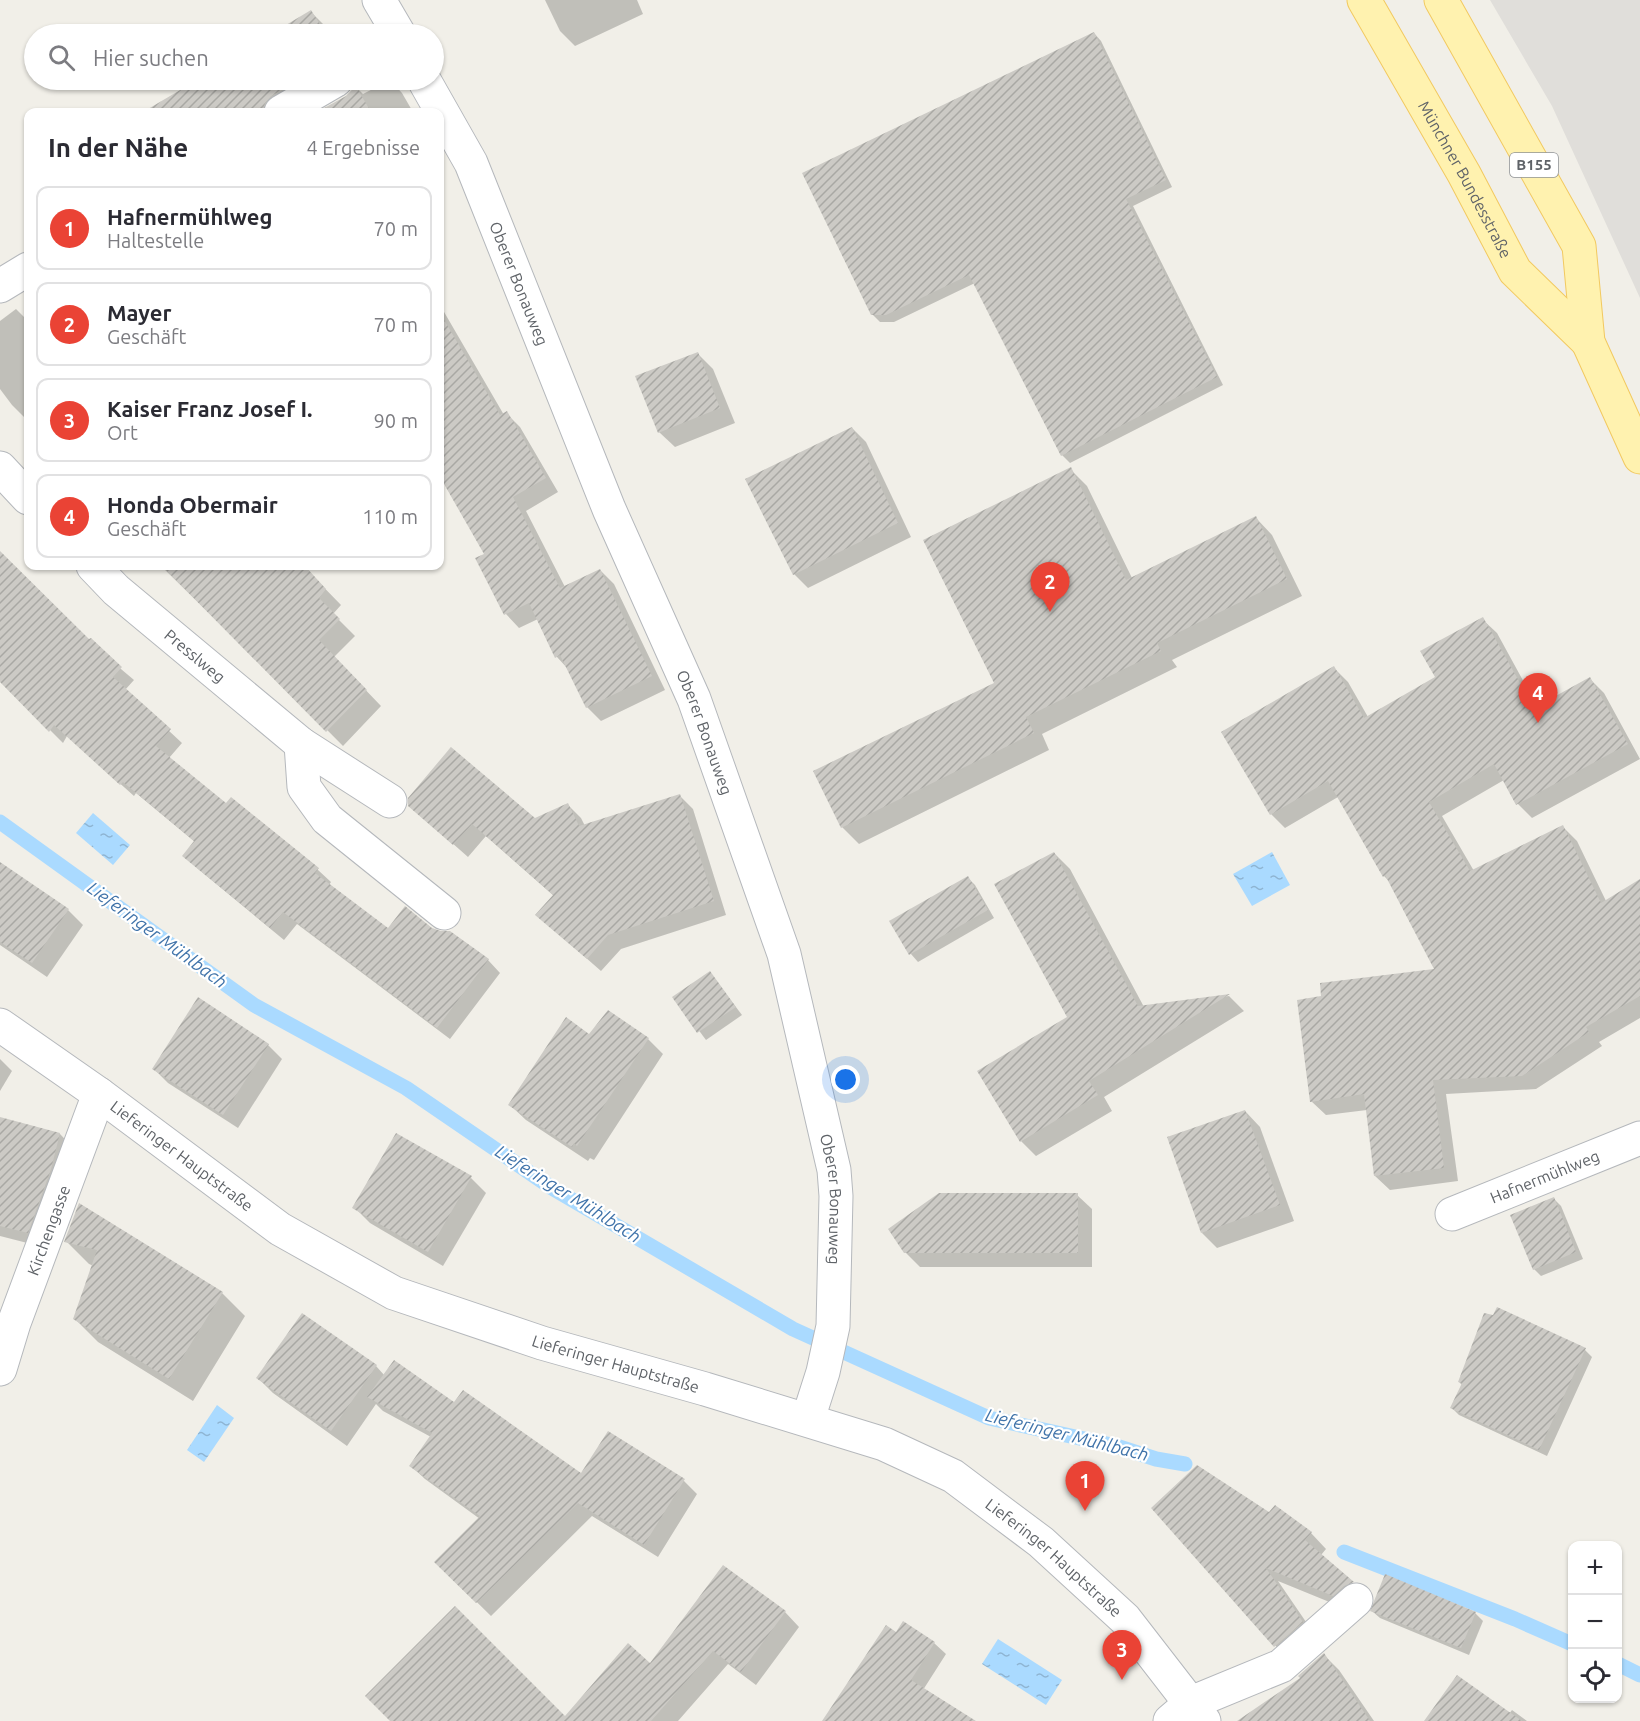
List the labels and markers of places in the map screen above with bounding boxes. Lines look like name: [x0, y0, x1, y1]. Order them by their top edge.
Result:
pin: 2: [1030, 562, 1070, 612]
pin: 4: [1518, 674, 1558, 723]
pin: 1: [1066, 1462, 1104, 1511]
pin: 3: [1102, 1630, 1142, 1680]

